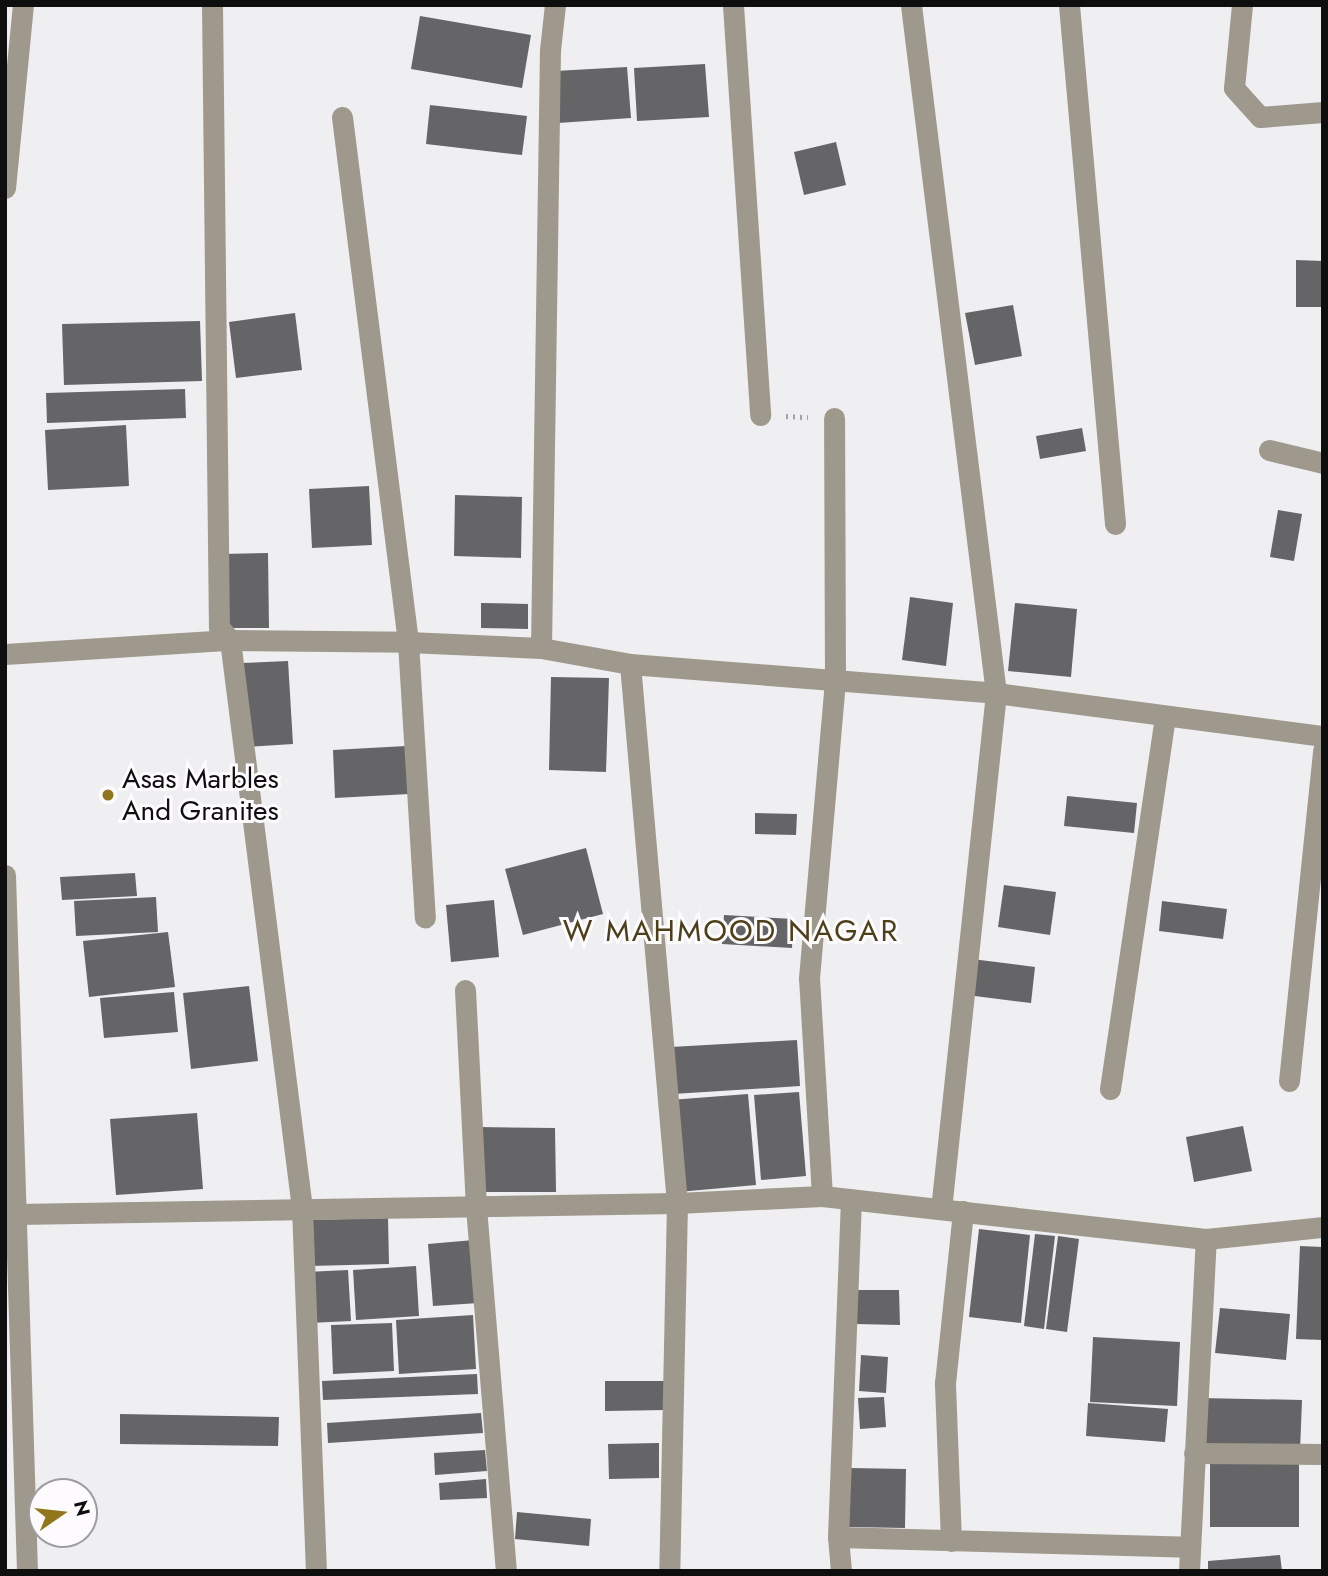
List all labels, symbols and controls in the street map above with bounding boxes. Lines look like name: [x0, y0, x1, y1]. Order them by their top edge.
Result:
place label: Asas Marbles And Granites: [122, 762, 279, 828]
marker: Asas Marbles And Granites: [100, 787, 116, 803]
district label: W MAHMOOD NAGAR: [565, 913, 897, 949]
north arrow: [28, 1478, 98, 1548]
text: N: [67, 1498, 97, 1519]

